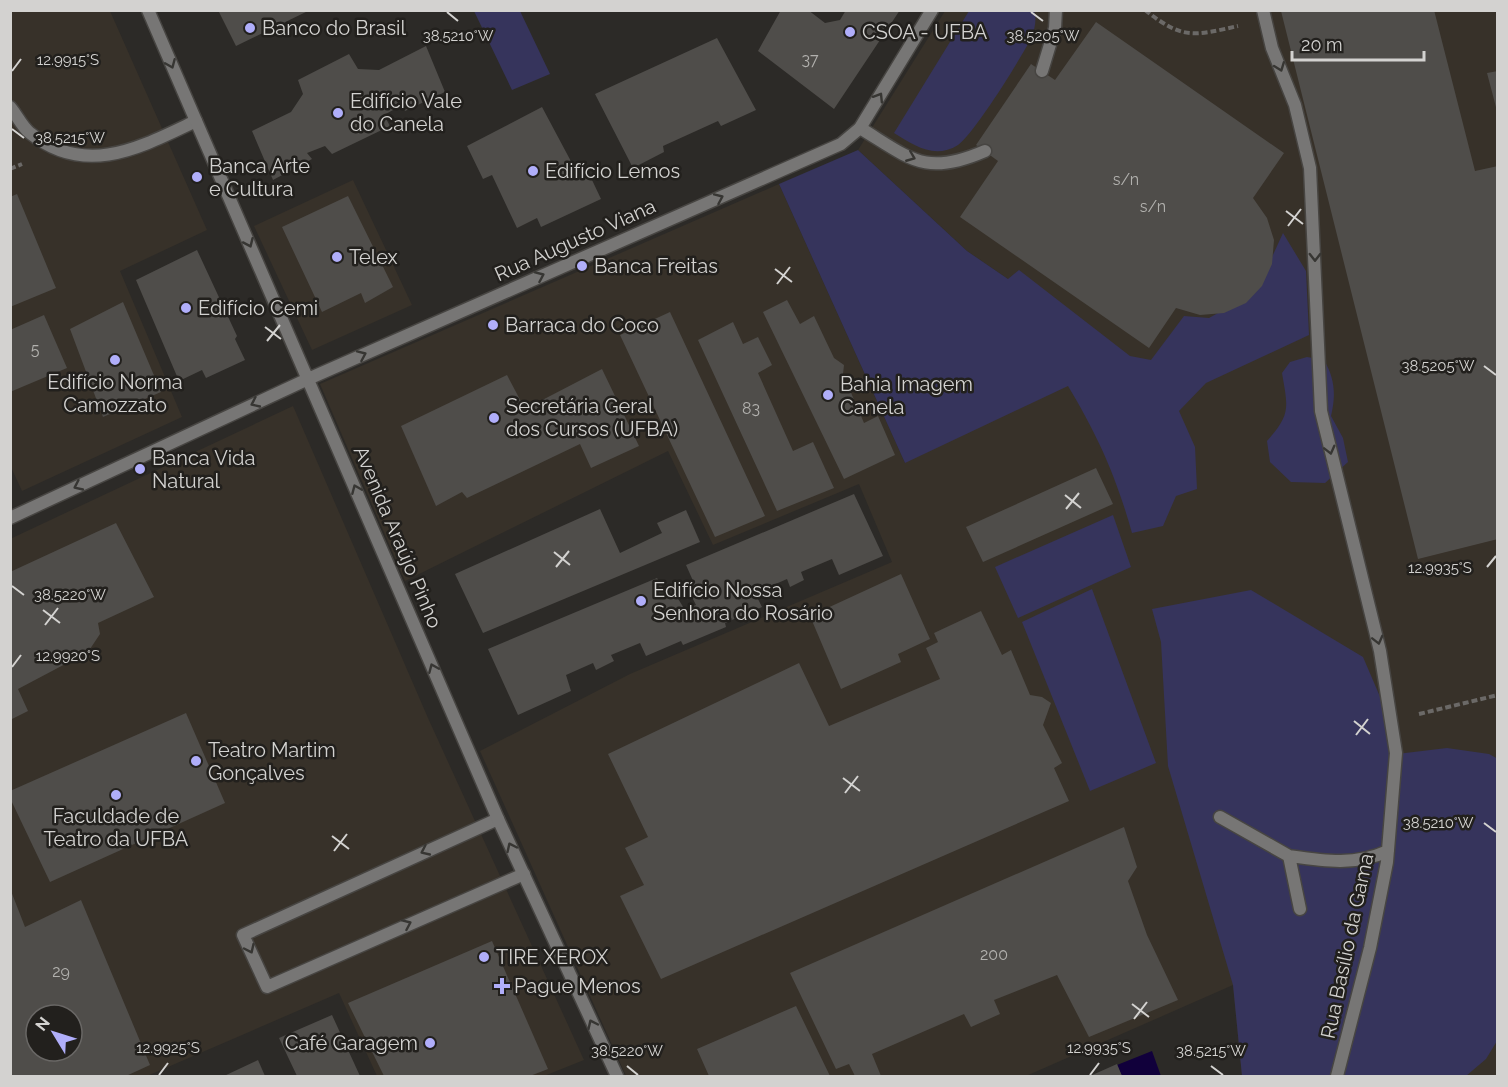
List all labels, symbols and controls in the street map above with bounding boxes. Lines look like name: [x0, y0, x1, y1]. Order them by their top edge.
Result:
place label: Banco do Brasil: [262, 16, 406, 40]
place label: CSOA - UFBA: [862, 20, 988, 44]
marker: Banco do Brasil: [243, 21, 257, 35]
scale bar: [1292, 24, 1424, 62]
marker: CSOA - UFBA: [843, 25, 857, 39]
text: 38.5210°W: [423, 27, 494, 45]
text: 38.5205°W: [1007, 27, 1080, 45]
text: 20 m: [1301, 34, 1343, 55]
house number: 37: [801, 50, 819, 69]
text: 12.9915°S: [37, 51, 99, 69]
one-way arrow: [164, 58, 176, 69]
one-way arrow: [1272, 61, 1285, 71]
place label: Edifício Vale do Canela: [350, 89, 462, 136]
one-way arrow: [872, 93, 884, 103]
marker: Edifício Vale do Canela: [331, 106, 345, 120]
text: 38.5215°W: [35, 129, 105, 147]
one-way arrow: [904, 150, 915, 162]
place label: Banca Arte e Cultura: [209, 154, 310, 201]
place label: Edifício Lemos: [545, 159, 680, 183]
marker: Edifício Lemos: [526, 164, 540, 178]
marker: Banca Arte e Cultura: [190, 170, 204, 184]
house number: s/n: [1113, 170, 1139, 189]
one-way arrow: [712, 193, 723, 205]
street label: Rua Augusto Viana: [491, 194, 659, 286]
house number: s/n: [1140, 197, 1166, 216]
one-way arrow: [242, 237, 254, 248]
place label: Telex: [349, 245, 398, 269]
marker: Telex: [330, 250, 344, 264]
one-way arrow: [1309, 252, 1321, 261]
place label: Banca Freitas: [594, 254, 718, 278]
marker: Banca Freitas: [575, 259, 589, 273]
one-way arrow: [534, 272, 545, 284]
place label: Edifício Cemi: [198, 296, 318, 320]
marker: Edifício Cemi: [179, 301, 193, 315]
place label: Barraca do Coco: [505, 313, 659, 337]
marker: Barraca do Coco: [486, 318, 500, 332]
house number: 5: [31, 340, 40, 359]
one-way arrow: [355, 350, 366, 362]
marker: Edifício Norma Camozzato: [108, 353, 122, 367]
text: 38.5205°W: [1402, 357, 1475, 375]
place label: Edifício Norma Camozzato: [47, 370, 183, 417]
place label: Bahia Imagem Canela: [840, 372, 973, 419]
marker: Bahia Imagem Canela: [821, 388, 835, 402]
place label: Secretária Geral dos Cursos (UFBA): [506, 394, 678, 441]
one-way arrow: [251, 396, 262, 408]
house number: 83: [742, 399, 760, 418]
marker: Secretária Geral dos Cursos (UFBA): [487, 411, 501, 425]
street label: Avenida Araújo Pinho: [349, 442, 447, 632]
one-way arrow: [1323, 445, 1336, 455]
place label: Banca Vida Natural: [152, 446, 255, 493]
marker: Banca Vida Natural: [133, 462, 147, 476]
one-way arrow: [74, 478, 85, 490]
one-way arrow: [351, 484, 363, 495]
text: 12.9935°S: [1408, 559, 1472, 577]
place label: Edifício Nossa Senhora do Rosário: [653, 578, 833, 625]
text: 38.5220°W: [34, 586, 106, 604]
marker: Edifício Nossa Senhora do Rosário: [634, 594, 648, 608]
one-way arrow: [1370, 634, 1383, 644]
text: 12.9920°S: [36, 647, 100, 665]
one-way arrow: [428, 663, 440, 674]
place label: Teatro Martim Gonçalves: [208, 738, 336, 785]
marker: Teatro Martim Gonçalves: [189, 754, 203, 768]
marker: Faculdade de Teatro da UFBA: [109, 788, 123, 802]
place label: Faculdade de Teatro da UFBA: [44, 804, 189, 851]
text: 38.5210°W: [1403, 814, 1474, 832]
one-way arrow: [506, 842, 518, 853]
one-way arrow: [421, 844, 432, 856]
street label: Rua Basílio da Gama: [1316, 851, 1378, 1041]
one-way arrow: [401, 919, 412, 931]
one-way arrow: [242, 943, 254, 954]
place label: TIRE XEROX: [496, 945, 608, 969]
house number: 200: [980, 945, 1008, 964]
marker: TIRE XEROX: [477, 950, 491, 964]
house number: 29: [52, 962, 70, 981]
place label: Pague Menos: [514, 974, 641, 998]
marker: Pague Menos: [495, 979, 509, 993]
north arrow: [24, 1003, 84, 1063]
text: N: [31, 1013, 54, 1035]
one-way arrow: [588, 1019, 600, 1030]
place label: Café Garagem: [285, 1031, 418, 1055]
marker: Café Garagem: [423, 1036, 437, 1050]
text: 12.9925°S: [136, 1039, 200, 1057]
text: 12.9935°S: [1067, 1039, 1131, 1057]
text: 38.5220°W: [591, 1042, 663, 1060]
text: 38.5215°W: [1176, 1042, 1246, 1060]

